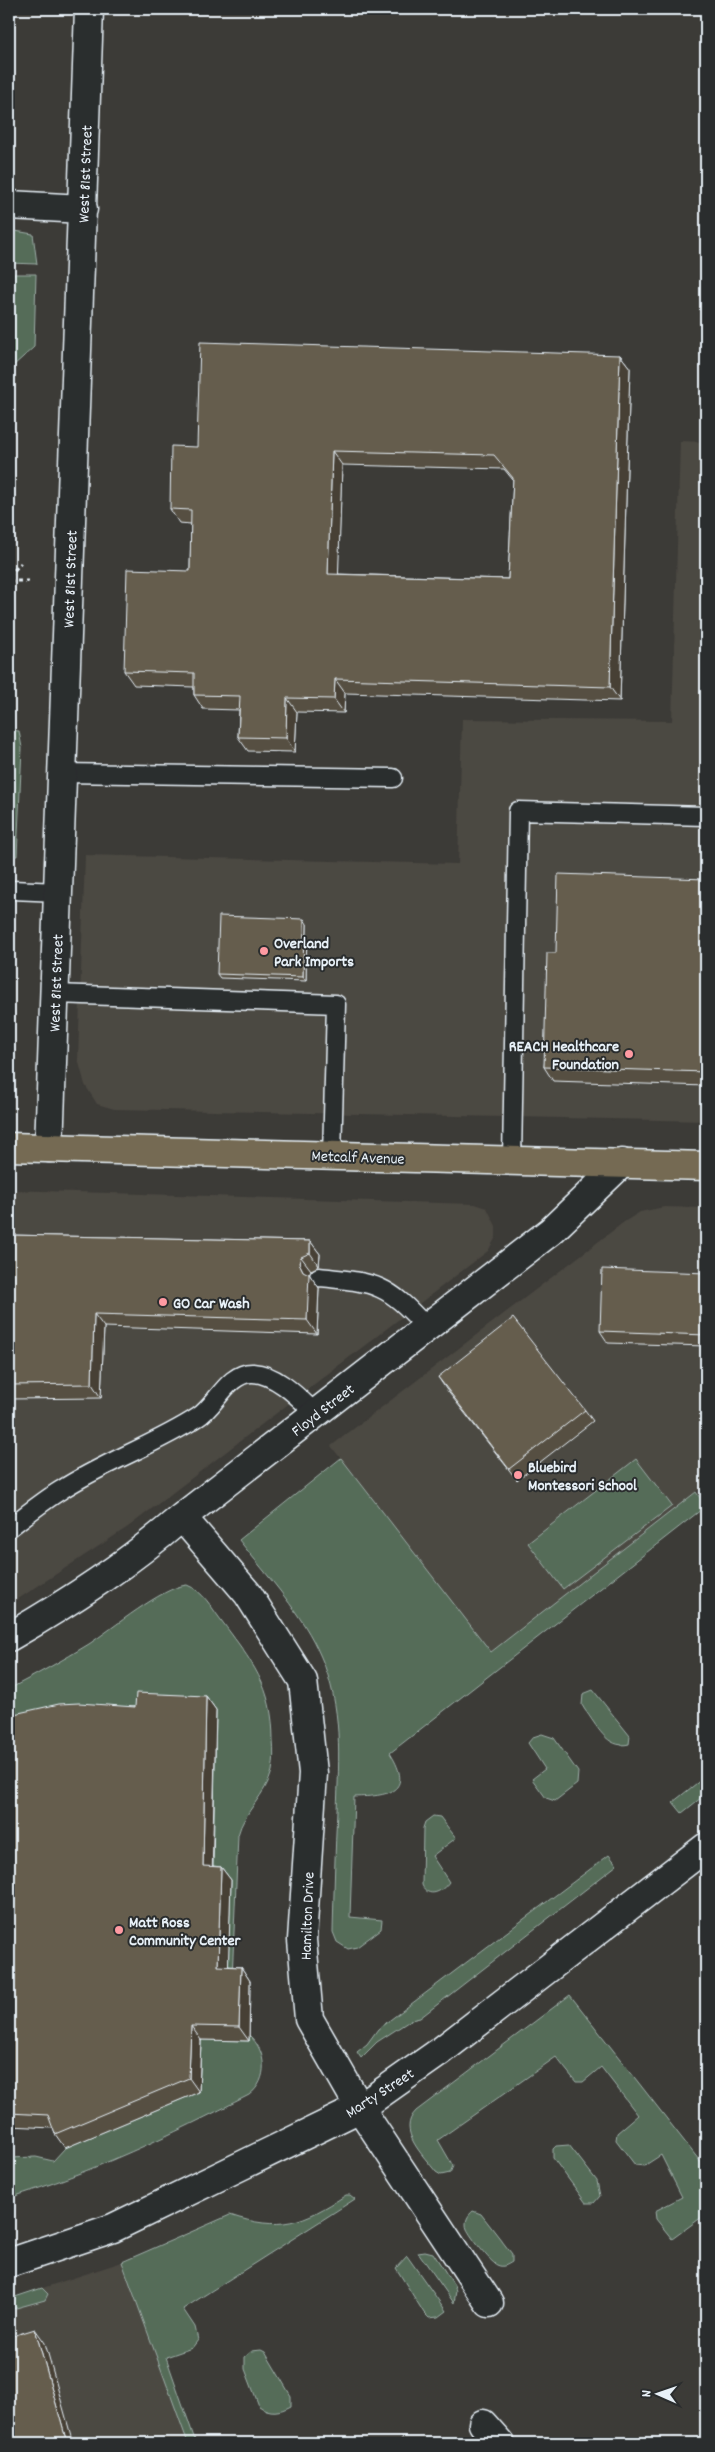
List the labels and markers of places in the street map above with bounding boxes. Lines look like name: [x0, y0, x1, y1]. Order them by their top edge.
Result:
place label: Overland Park Imports: [274, 933, 354, 974]
marker: Overland Park Imports: [258, 945, 270, 957]
place label: REACH Healthcare Foundation: [509, 1036, 619, 1077]
marker: REACH Healthcare Foundation: [623, 1048, 635, 1060]
place label: GO Car Wash: [173, 1293, 250, 1316]
marker: GO Car Wash: [157, 1296, 169, 1308]
place label: Bluebird Montessori School: [528, 1457, 637, 1498]
marker: Bluebird Montessori School: [512, 1469, 524, 1481]
place label: Matt Ross Community Center: [129, 1912, 242, 1953]
marker: Matt Ross Community Center: [113, 1924, 125, 1936]

